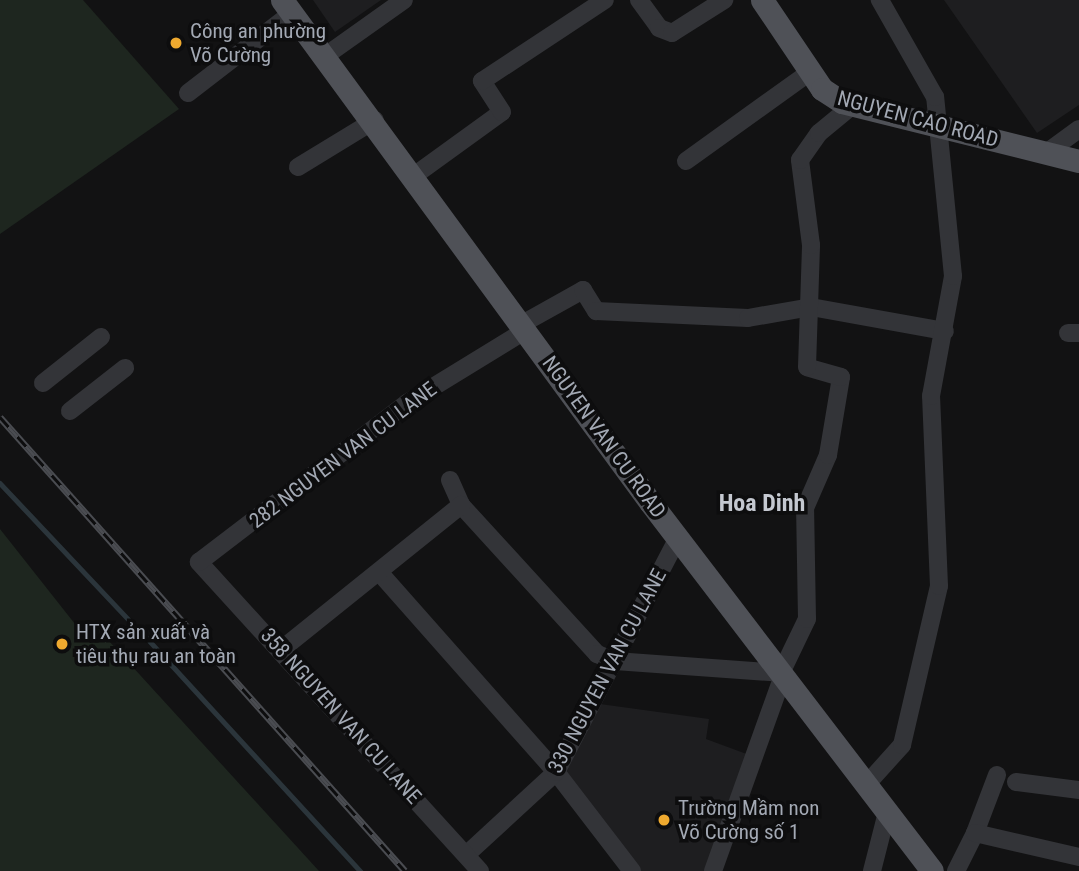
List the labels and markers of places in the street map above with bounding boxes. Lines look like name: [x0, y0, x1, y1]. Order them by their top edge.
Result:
place label: Công an phường Võ Cường: [190, 18, 326, 68]
marker: Công an phường Võ Cường: [168, 35, 184, 51]
place label: HTX sản xuất và tiêu thụ rau an toàn: [76, 619, 236, 669]
marker: HTX sản xuất và tiêu thụ rau an toàn: [54, 636, 70, 652]
place label: Trường Mầm non Võ Cường số 1: [678, 795, 819, 845]
marker: Trường Mầm non Võ Cường số 1: [656, 812, 672, 828]

